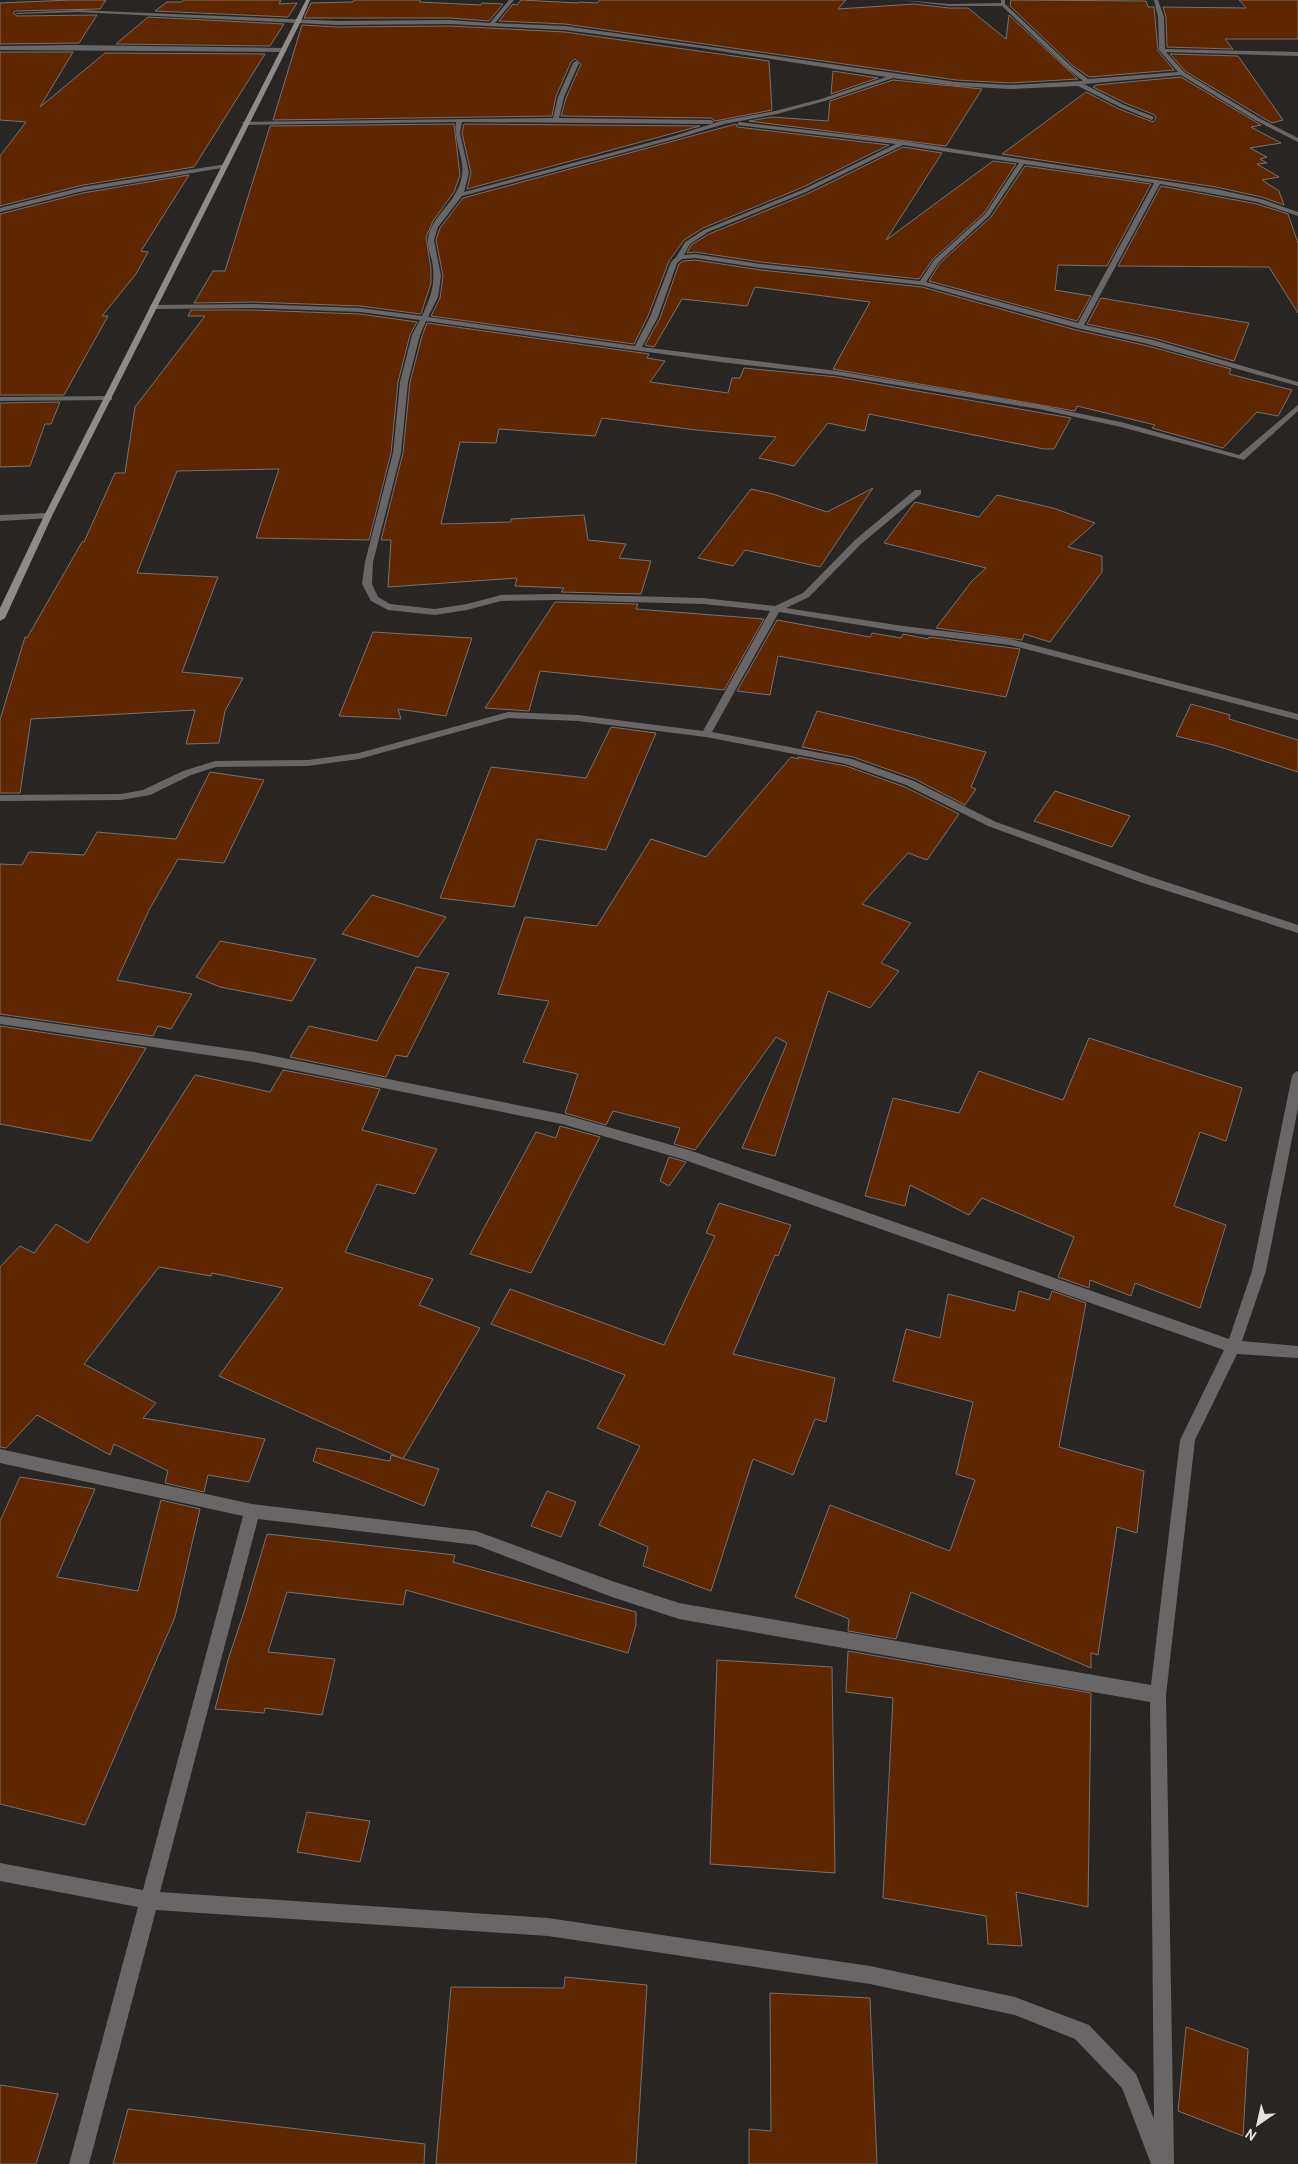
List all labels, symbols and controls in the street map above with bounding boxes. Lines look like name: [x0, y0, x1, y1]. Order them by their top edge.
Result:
north arrow: [1233, 2099, 1283, 2149]
text: N: [1243, 2124, 1260, 2143]

